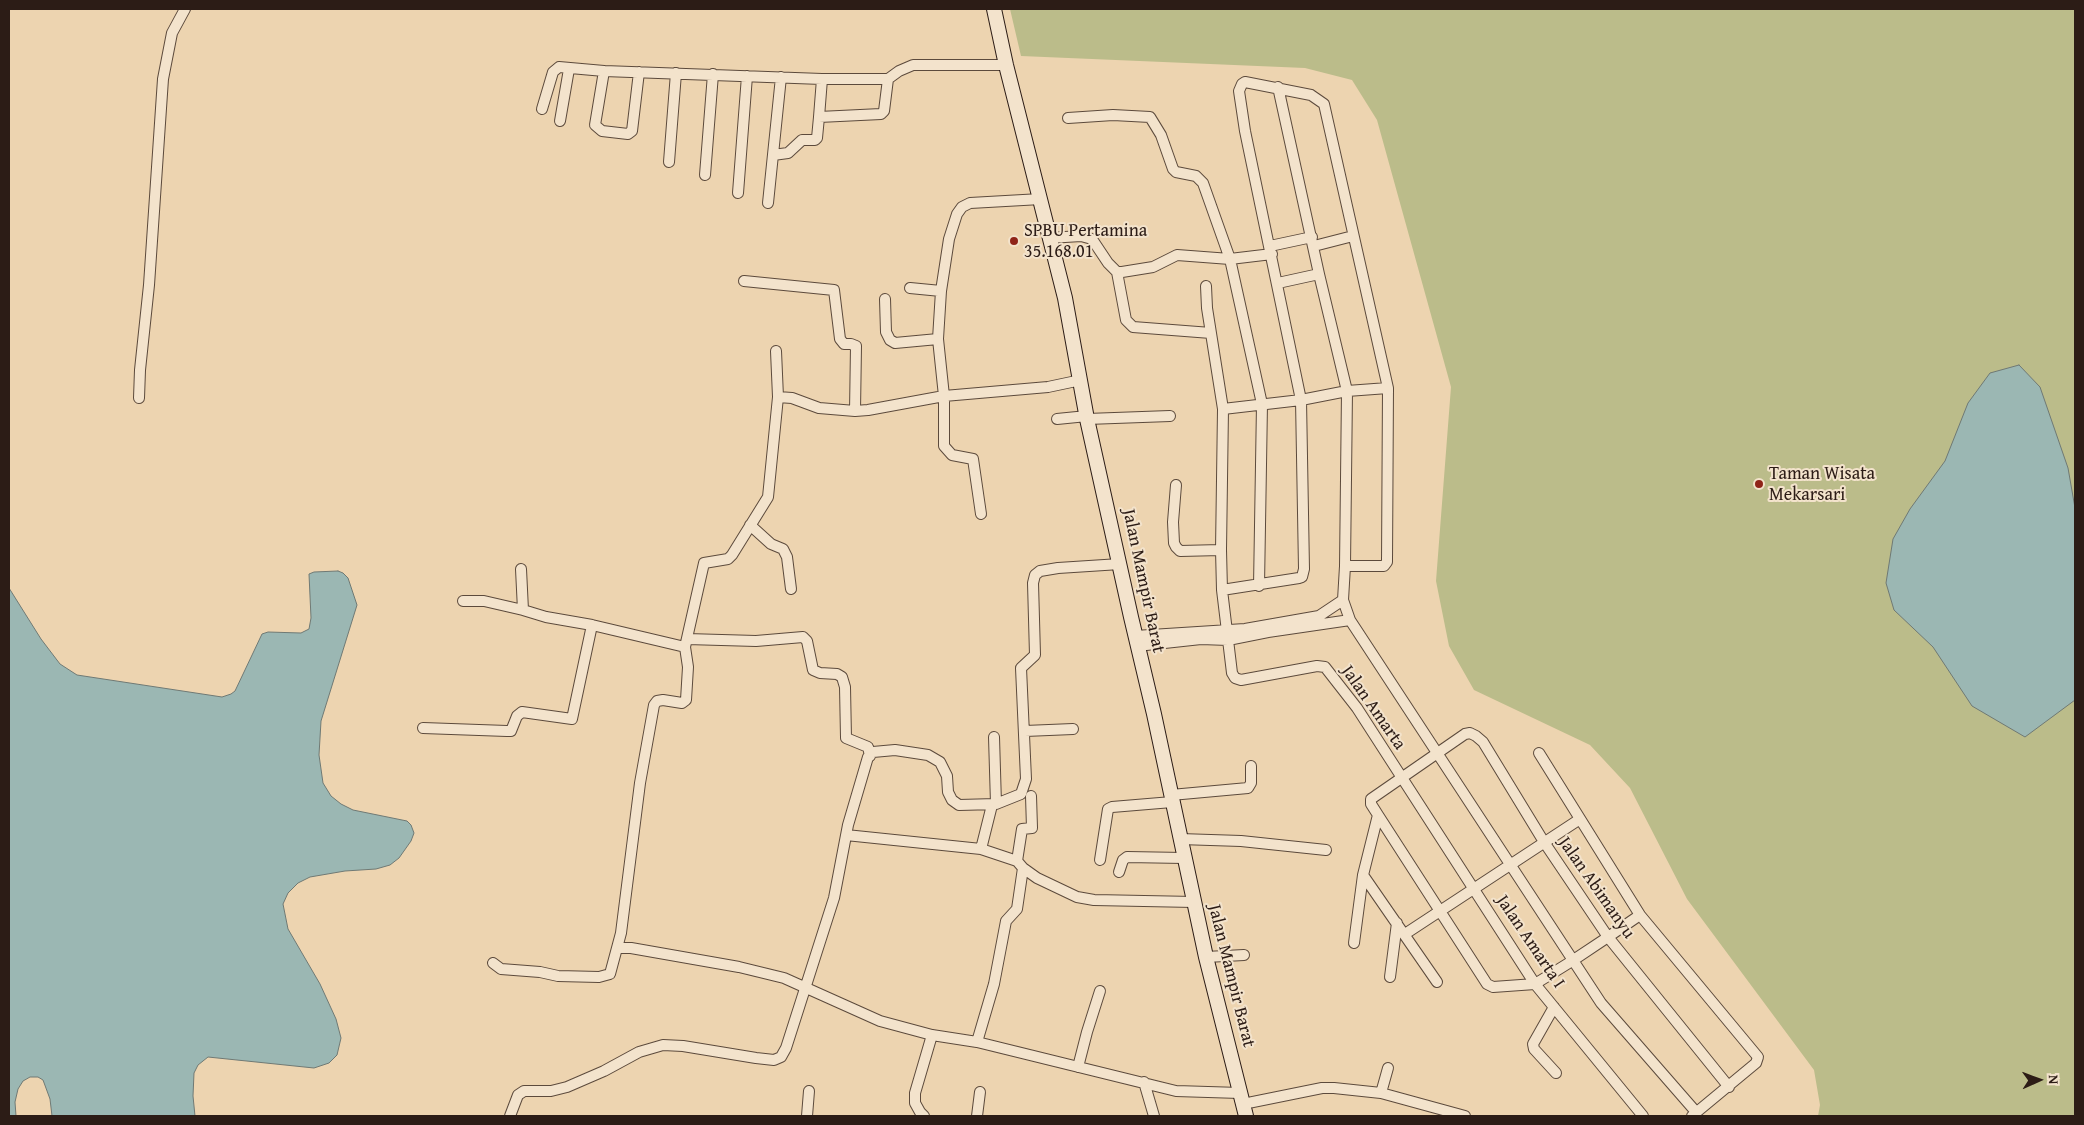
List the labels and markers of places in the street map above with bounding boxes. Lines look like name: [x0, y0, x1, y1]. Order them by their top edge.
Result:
place label: SPBU Pertamina 35.168.01: [1024, 220, 1147, 262]
marker: SPBU Pertamina 35.168.01: [1008, 235, 1020, 247]
place label: Taman Wisata Mekarsari: [1769, 463, 1875, 506]
marker: Taman Wisata Mekarsari: [1753, 478, 1765, 490]

